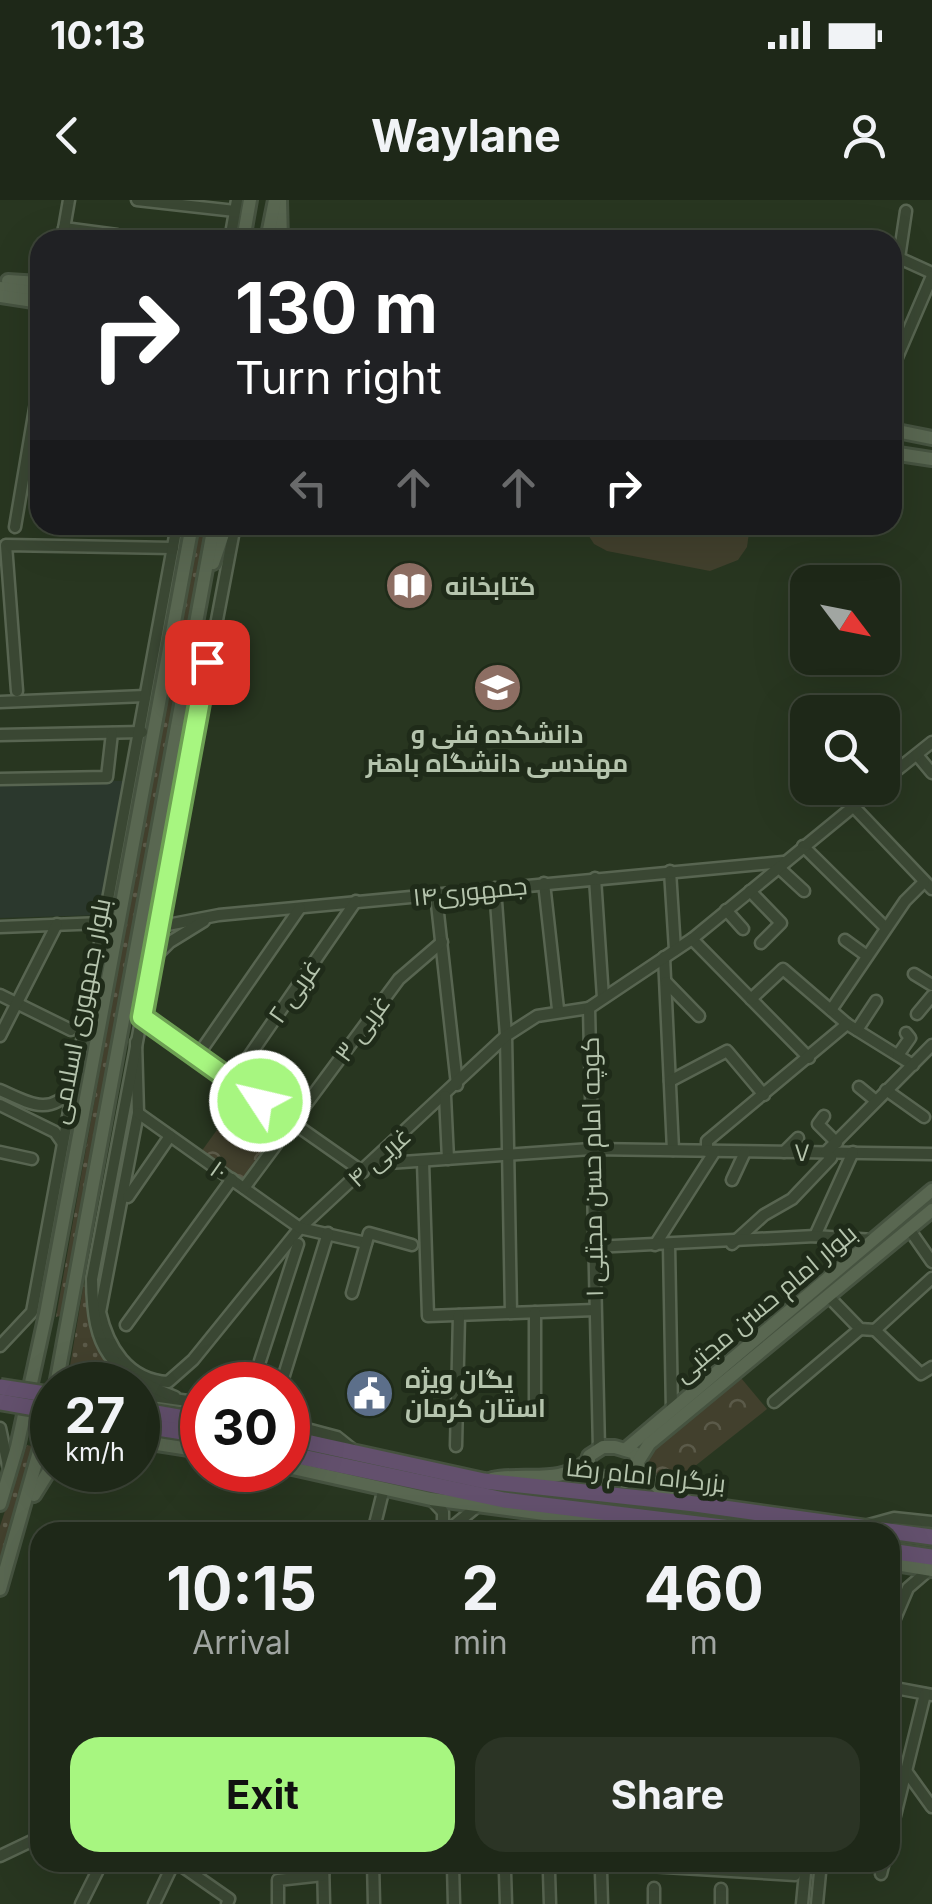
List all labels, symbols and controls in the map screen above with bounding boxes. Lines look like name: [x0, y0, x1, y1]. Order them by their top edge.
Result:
text: 10:13: [50, 12, 146, 58]
icon: back: [40, 108, 95, 163]
text: Waylane: [371, 108, 561, 163]
icon: person: [837, 108, 892, 163]
text: 130 m: [235, 265, 438, 350]
icon: right: [70, 270, 200, 400]
text: Turn right: [235, 350, 442, 405]
icon: left: [281, 460, 336, 515]
icon: ahead: [386, 460, 441, 515]
icon: ahead: [491, 460, 546, 515]
icon: right: [596, 460, 651, 515]
library icon: کتابخانه: [384, 560, 436, 612]
north arrow: [790, 565, 900, 675]
map controls: [790, 565, 900, 805]
place label: کتابخانه: [445, 571, 535, 601]
pin: [165, 620, 250, 705]
icon: arrive: [180, 635, 235, 690]
school or university icon: دانشکده فنی و مهندسی دانشگاه باهنر: [471, 662, 523, 714]
button: search: [790, 695, 900, 805]
place label: دانشکده فنی و مهندسی دانشگاه باهنر: [365, 719, 628, 779]
street label: جمهوری۱۴: [411, 870, 529, 912]
street label: بلوار جمهوری اسلامی: [43, 896, 117, 1126]
street label: ۲ غربی: [261, 953, 327, 1029]
street label: ۳ غربی: [328, 989, 396, 1067]
street label: کوچه امام حسن مجتبی ۱: [575, 1037, 612, 1297]
position arrow: [208, 1049, 312, 1153]
street label: ۴ غربی: [341, 1121, 417, 1193]
street label: ۷: [794, 1137, 810, 1167]
street label: ۱۰: [205, 1154, 233, 1186]
street label: بلوار امام حسن مجتبی: [668, 1218, 864, 1390]
speed limit sign: 30: [180, 1362, 310, 1492]
place label: یگان ویژه استان کرمان: [405, 1364, 546, 1423]
public building icon: یگان ویژه استان کرمان: [344, 1367, 396, 1419]
text: 27: [65, 1385, 125, 1445]
text: km/h: [65, 1437, 125, 1467]
street label: بزرگراه امام رضا: [564, 1452, 728, 1501]
text: 10:15: [166, 1552, 317, 1624]
text: 2: [461, 1552, 499, 1624]
text: 460: [644, 1552, 764, 1624]
text: Arrival: [192, 1623, 291, 1662]
text: min: [453, 1623, 508, 1662]
text: m: [690, 1623, 718, 1662]
button: Exit: [70, 1737, 455, 1852]
button: Share: [475, 1737, 860, 1852]

